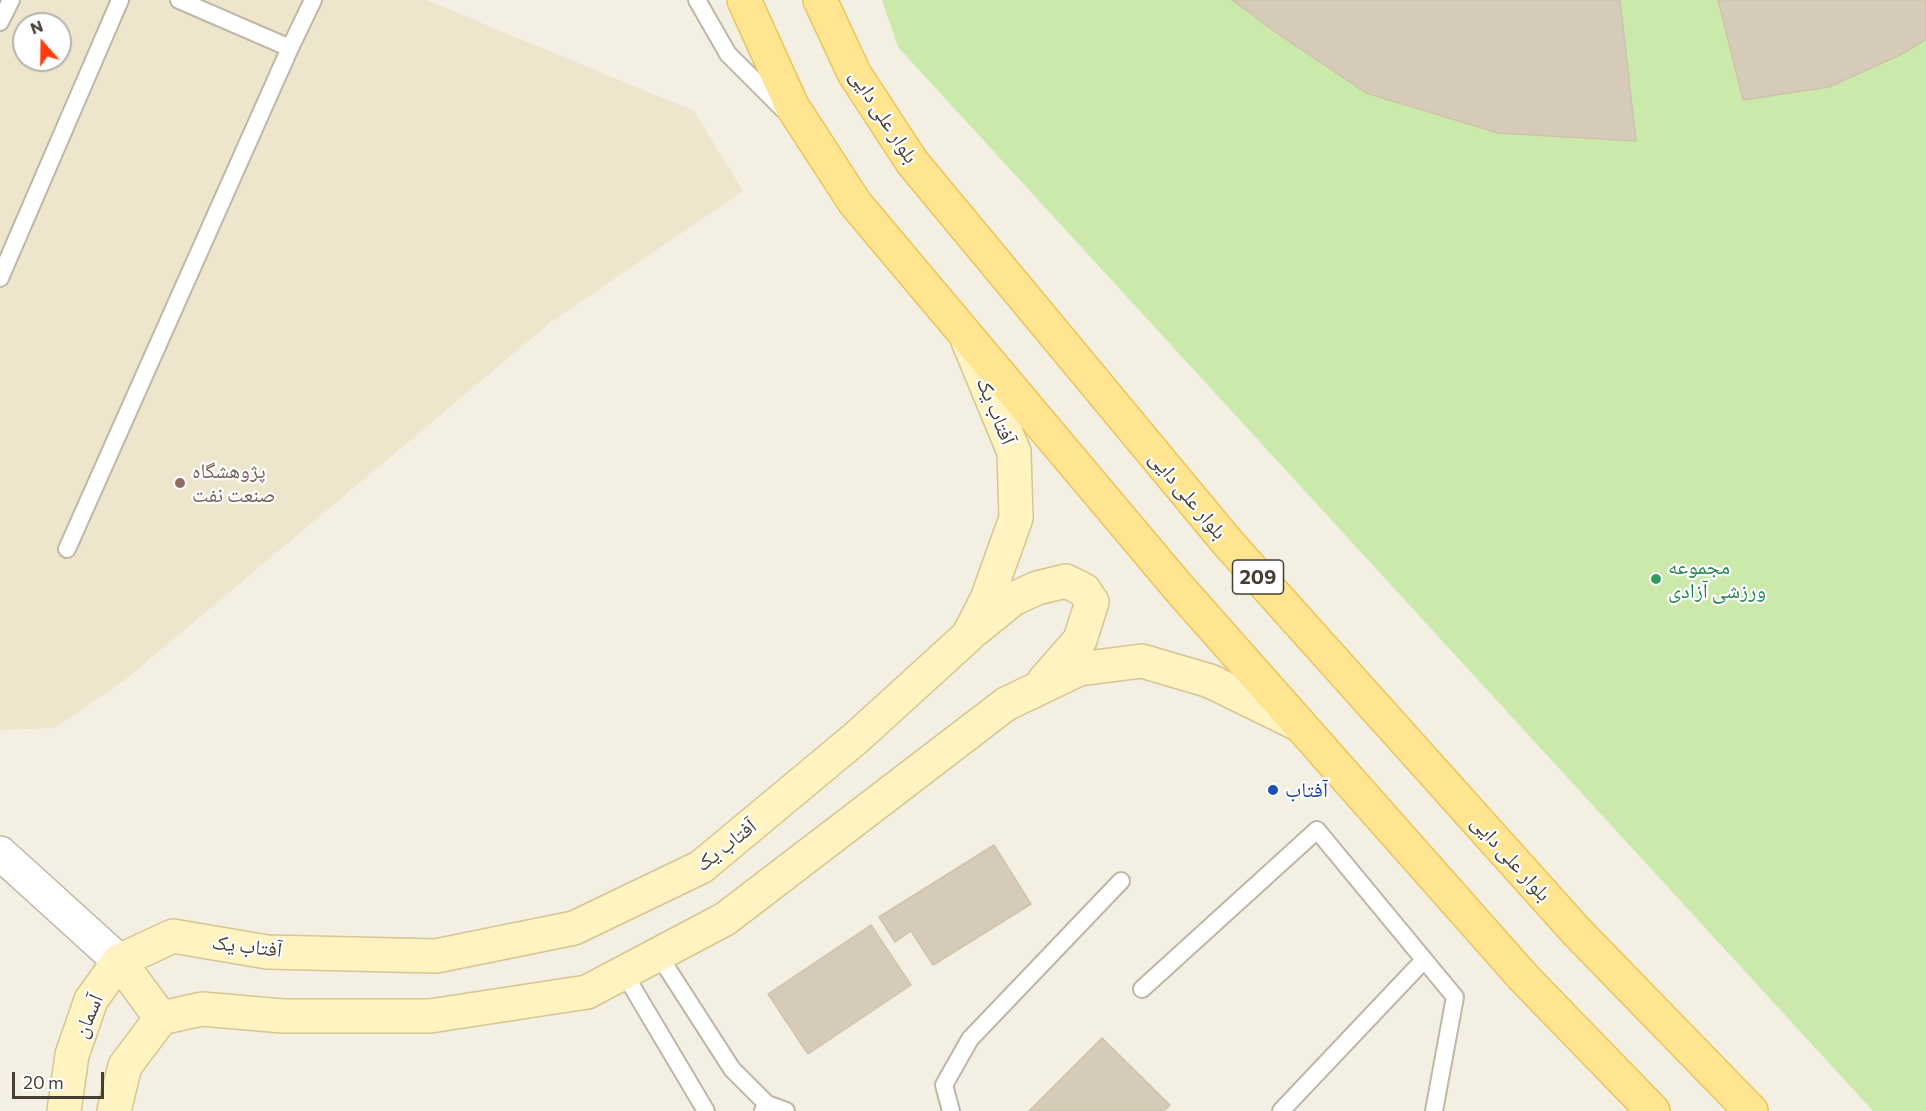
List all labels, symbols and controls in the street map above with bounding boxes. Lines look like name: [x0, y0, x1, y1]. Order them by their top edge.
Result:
north arrow: [12, 12, 72, 72]
text: N: [27, 16, 45, 37]
street label: بلوار علی دایی: [844, 64, 924, 168]
street label: آفتاب یک: [971, 374, 1021, 448]
street label: بلوار علی دایی: [1144, 446, 1232, 544]
place label: پژوهشگاه صنعت نفت: [192, 458, 276, 508]
marker: پژوهشگاه صنعت نفت: [173, 476, 187, 490]
place label: مجموعه ورزشی آزادی: [1668, 554, 1766, 604]
road number: 209: [1232, 560, 1284, 594]
marker: مجموعه ورزشی آزادی: [1649, 572, 1663, 586]
place label: آفتاب: [1285, 777, 1328, 803]
marker: آفتاب: [1266, 783, 1280, 797]
street label: بلوار علی دایی: [1466, 810, 1556, 906]
street label: آفتاب یک: [690, 813, 762, 877]
street label: آفتاب یک: [211, 929, 283, 963]
street label: آسمان: [68, 990, 108, 1042]
scale bar: [15, 1060, 106, 1098]
text: 20 m: [23, 1071, 64, 1093]

